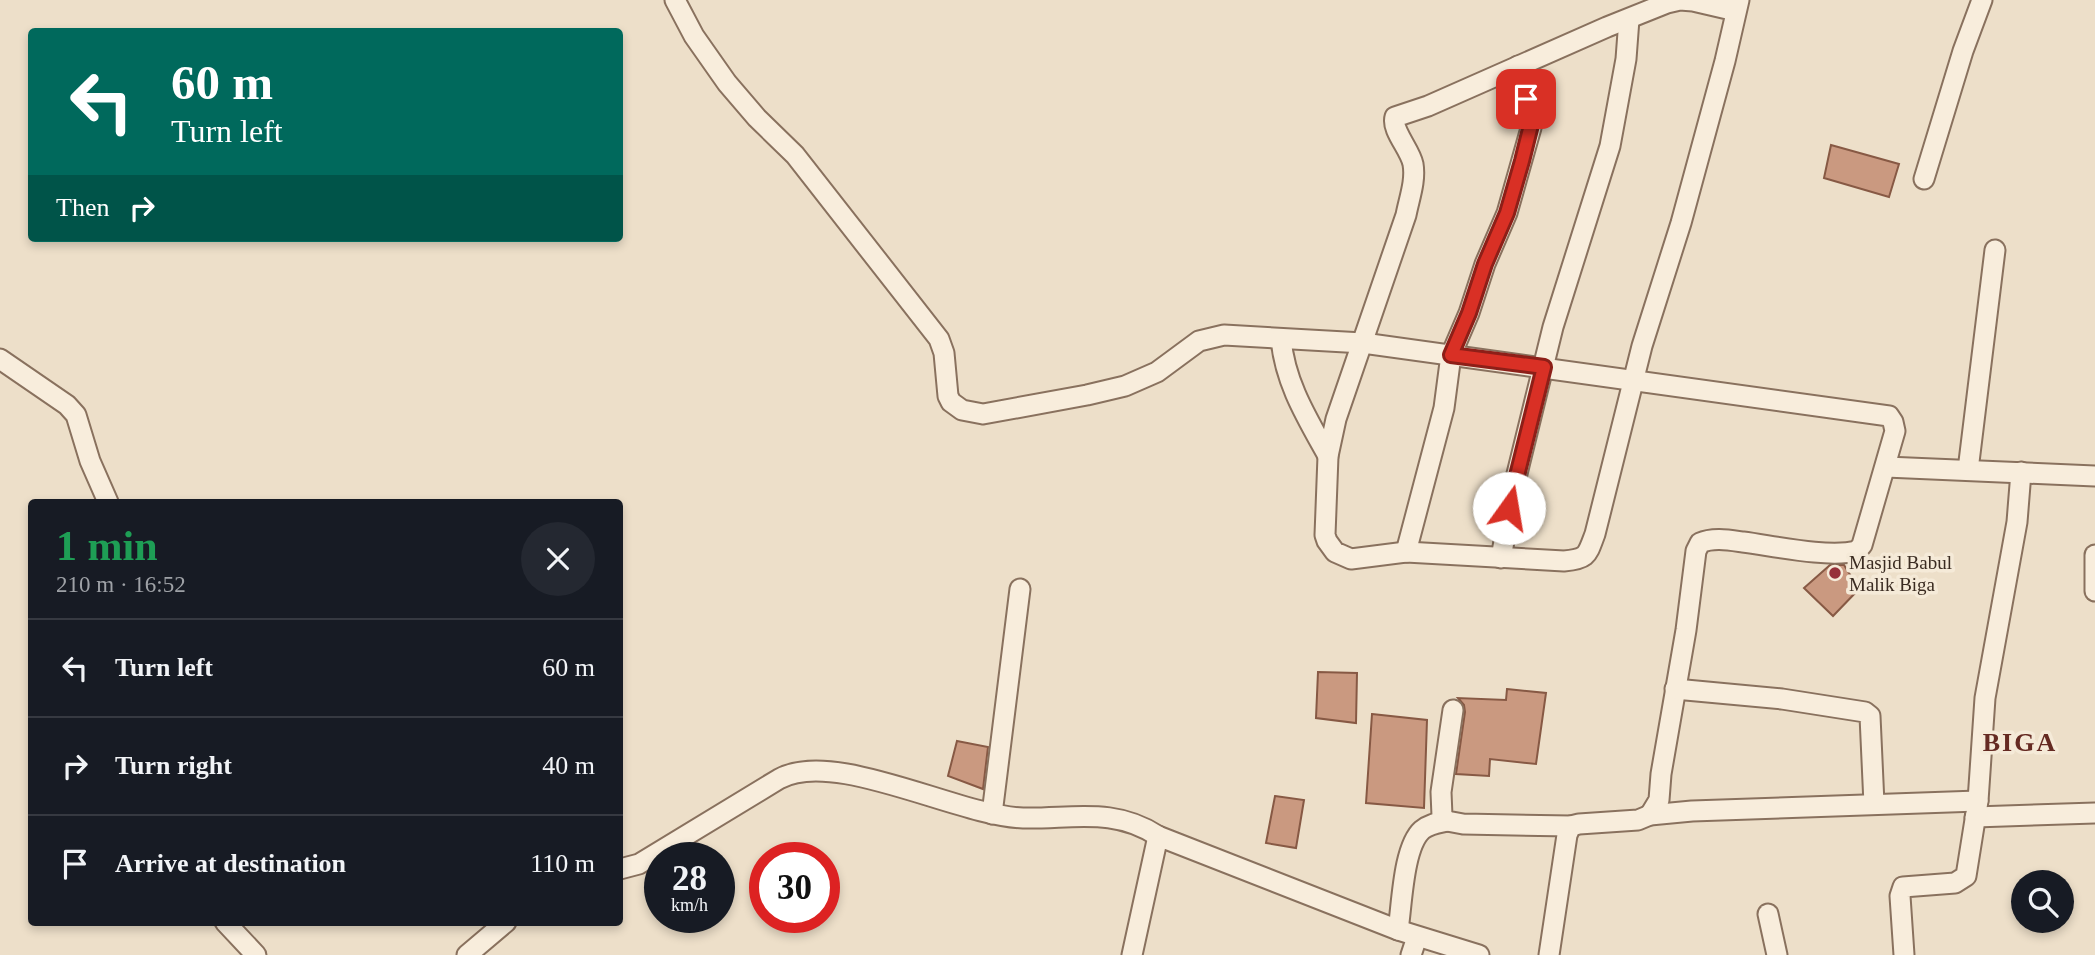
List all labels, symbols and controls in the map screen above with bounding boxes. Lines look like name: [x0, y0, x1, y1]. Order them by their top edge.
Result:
text: 60 m: [171, 55, 273, 110]
icon: left: [56, 56, 147, 147]
pin: [1496, 69, 1556, 129]
icon: arrive: [1507, 80, 1545, 118]
text: Turn left: [171, 113, 283, 149]
icon: right: [123, 189, 161, 227]
text: Then: [56, 193, 109, 222]
position arrow: [1472, 471, 1546, 545]
button: close: [521, 522, 595, 596]
text: 1 min: [56, 523, 158, 569]
place label: Masjid Babul Malik Biga: [1849, 552, 1952, 595]
marker: Masjid Babul Malik Biga: [1827, 565, 1843, 581]
text: 210 m · 16:52: [56, 572, 186, 597]
icon: left: [56, 649, 94, 687]
text: Turn left: [115, 653, 213, 682]
text: 60 m: [542, 653, 595, 682]
district label: BIGA: [1983, 728, 2057, 757]
icon: right: [56, 747, 94, 785]
text: Turn right: [115, 751, 232, 780]
text: 40 m: [542, 751, 595, 780]
speed limit sign: 30: [749, 842, 840, 933]
icon: arrive: [56, 845, 94, 883]
text: Arrive at destination: [115, 849, 346, 878]
text: 110 m: [530, 849, 595, 878]
text: 28: [672, 859, 707, 898]
map controls: [2011, 870, 2074, 933]
button: search: [2011, 870, 2074, 933]
text: km/h: [671, 895, 708, 915]

